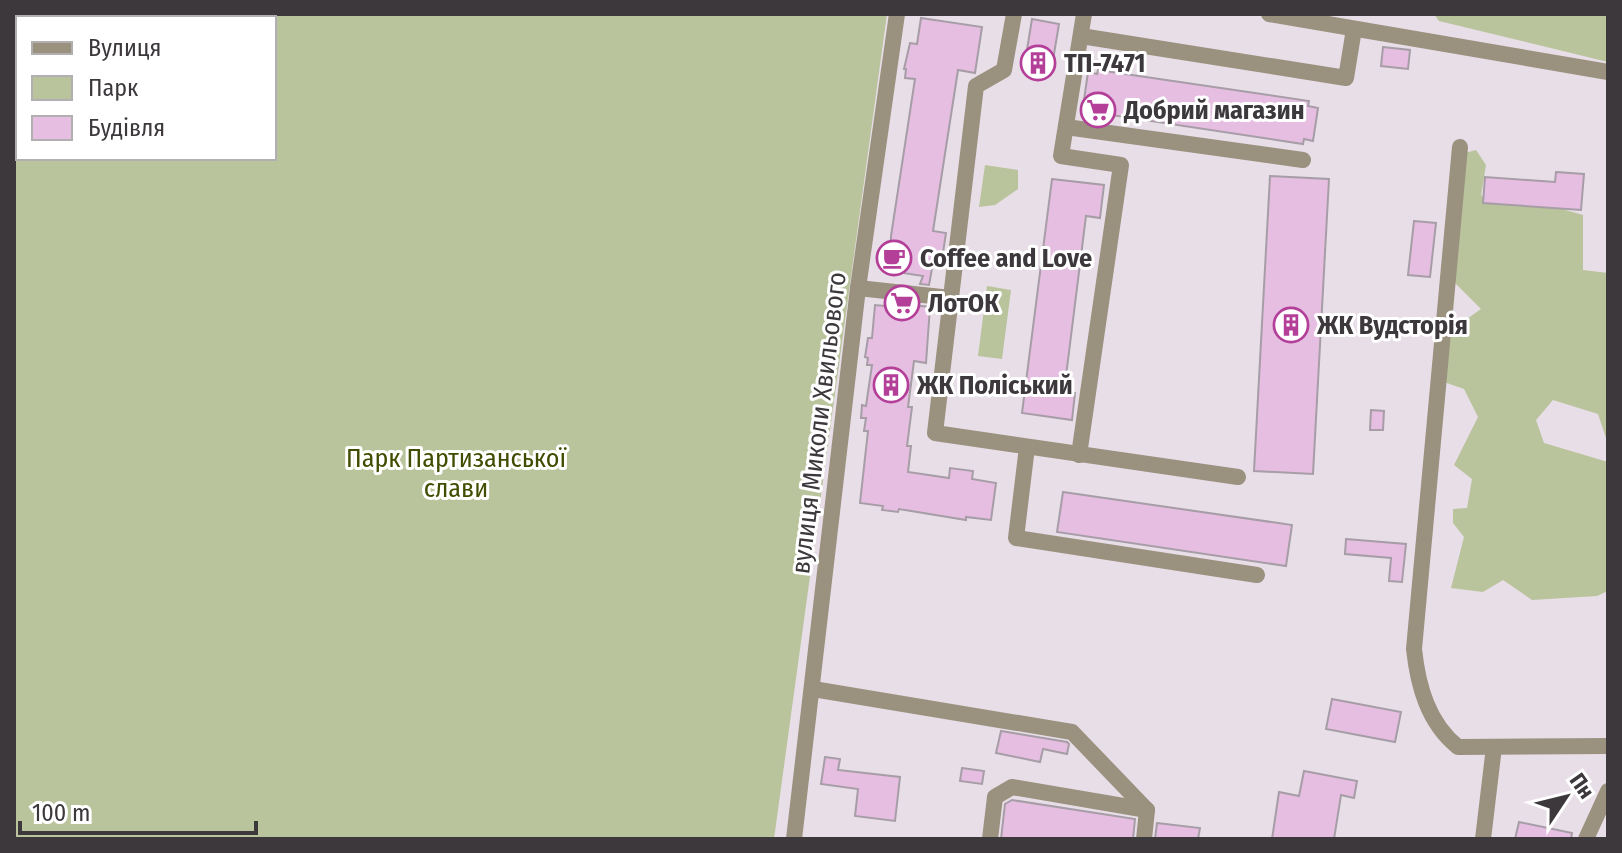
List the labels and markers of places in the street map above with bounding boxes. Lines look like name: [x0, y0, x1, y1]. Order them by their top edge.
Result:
building icon: ТП-7471: [1019, 44, 1057, 82]
place label: ТП-7471: [1064, 48, 1146, 79]
supermarket icon: Добрий магазин: [1079, 91, 1117, 129]
place label: Добрий магазин: [1123, 95, 1305, 126]
cafe icon: Coffee and Love: [875, 239, 913, 277]
place label: Coffee and Love: [920, 243, 1092, 274]
supermarket icon: ЛотОК: [883, 284, 921, 322]
place label: ЛотОК: [928, 288, 1000, 319]
building icon: ЖК Вудсторія: [1272, 306, 1310, 344]
place label: ЖК Вудсторія: [1316, 310, 1468, 341]
building icon: ЖК Поліський: [872, 366, 910, 404]
place label: ЖК Поліський: [916, 370, 1073, 401]

